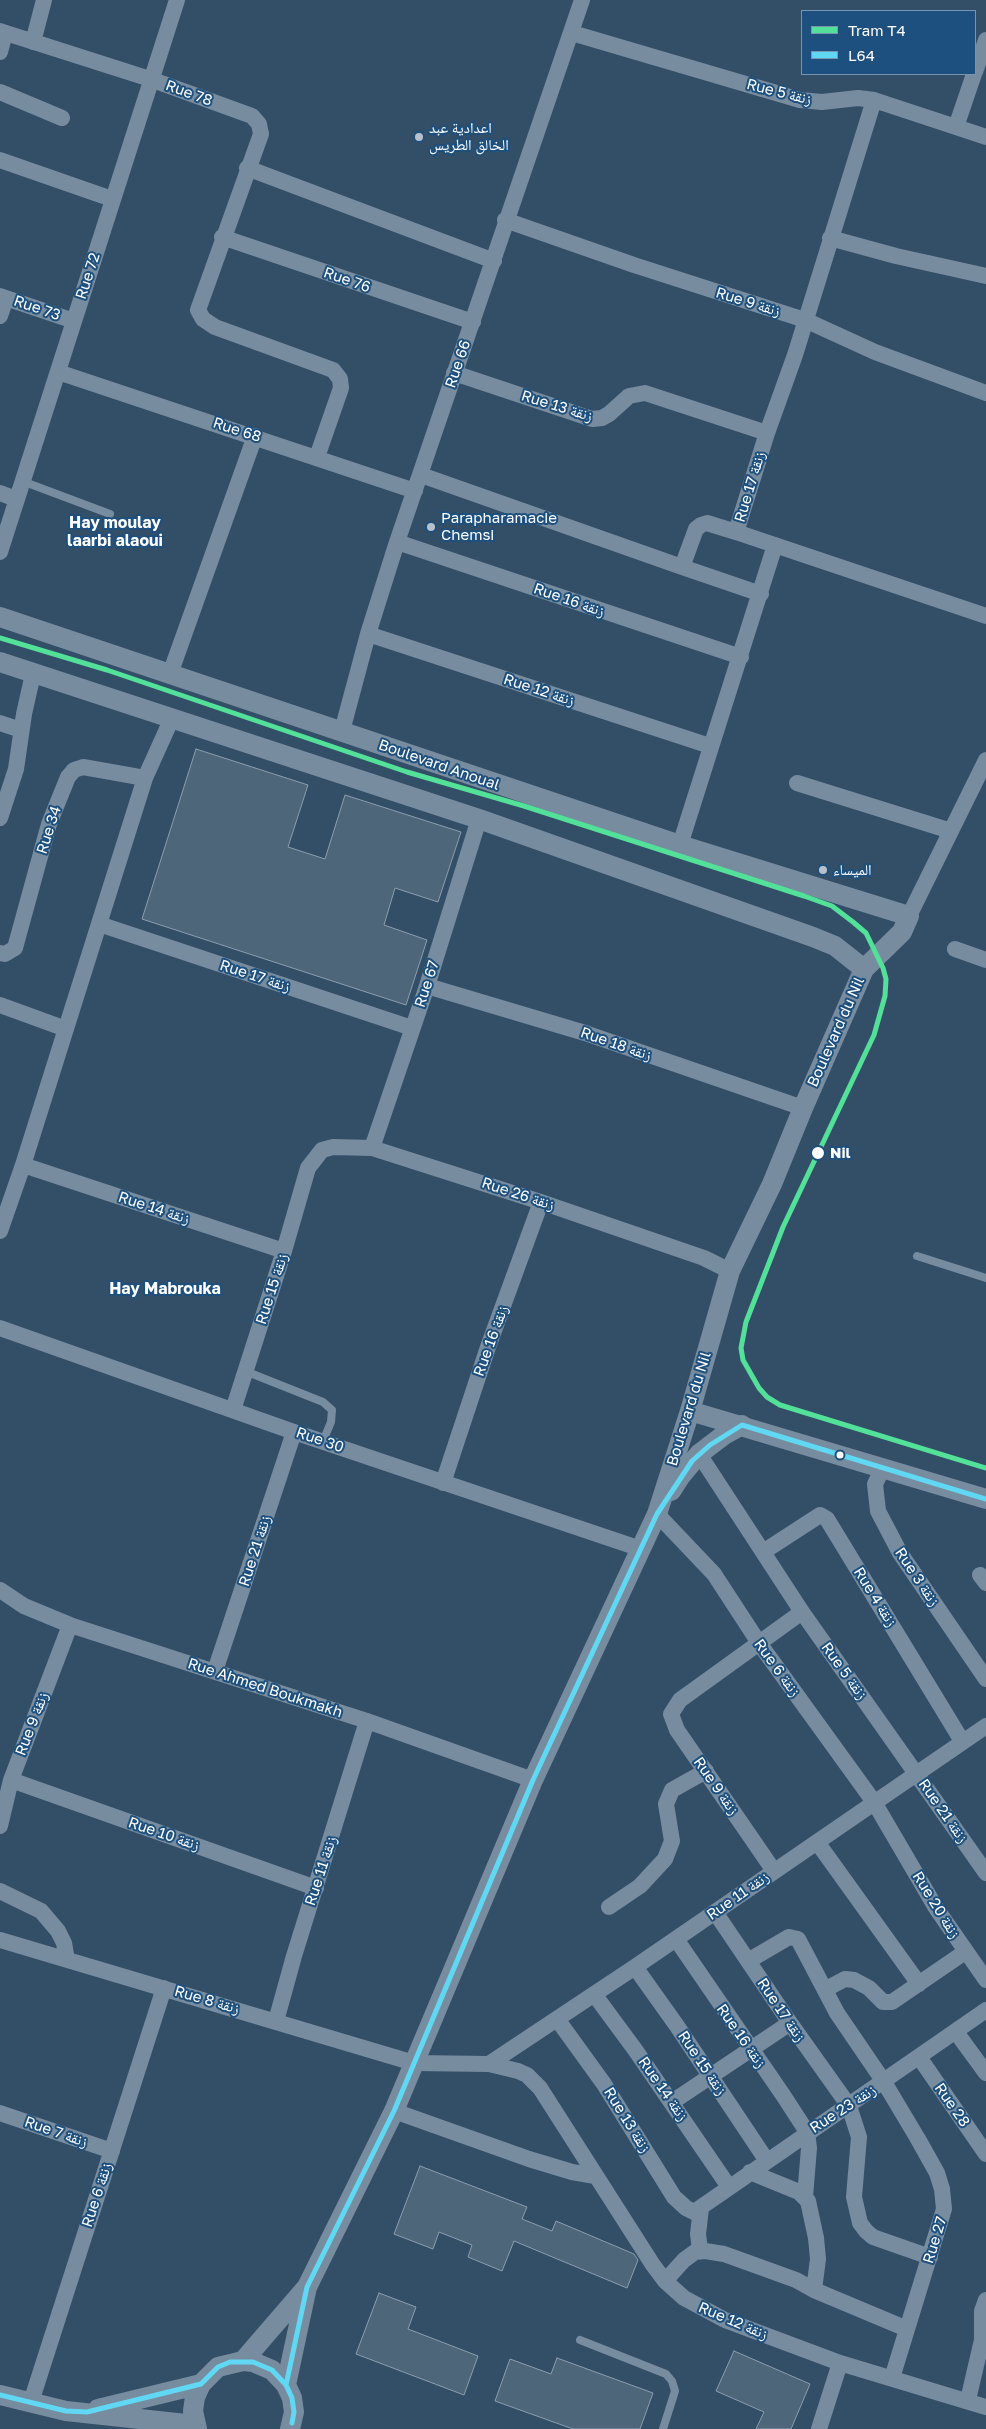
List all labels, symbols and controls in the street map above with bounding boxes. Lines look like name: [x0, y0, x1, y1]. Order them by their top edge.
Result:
legend: [801, 10, 976, 75]
text: Tram T4: [848, 21, 906, 39]
text: L64: [848, 46, 875, 64]
street label: Rue 5 زنقة: [745, 75, 813, 109]
street label: Rue 78: [163, 76, 215, 110]
place label: اعدادية عبد الخالق الطريس: [429, 119, 509, 154]
marker: اعدادية عبد الخالق الطريس: [413, 131, 425, 143]
street label: Rue 72: [72, 250, 104, 302]
street label: Rue 76: [321, 264, 373, 296]
street label: Rue 9 زنقة: [713, 284, 783, 320]
street label: Rue 73: [11, 292, 63, 324]
street label: Rue 66: [441, 338, 475, 390]
street label: Rue 13 زنقة: [519, 387, 595, 425]
street label: Rue 68: [211, 414, 263, 446]
street label: Rue 17 زنقة: [731, 450, 769, 524]
place label: Parapharamacie Chemsi: [441, 509, 557, 544]
district label: Hay moulay laarbi alaoui: [67, 513, 163, 551]
marker: Parapharamacie Chemsi: [425, 521, 437, 533]
street label: Rue 16 زنقة: [531, 579, 607, 621]
street label: Rue 12 زنقة: [501, 670, 577, 710]
street label: Boulevard Anoual: [376, 736, 502, 794]
street label: Rue 34: [33, 804, 65, 856]
place label: الميساء: [833, 861, 872, 879]
marker: الميساء: [817, 864, 829, 876]
street label: Rue 17 زنقة: [218, 956, 292, 996]
street label: Rue 67: [411, 958, 443, 1010]
street label: Boulevard du Nil: [804, 974, 868, 1090]
street label: Rue 18 زنقة: [578, 1023, 654, 1065]
place label: Nil: [830, 1144, 851, 1162]
marker: Nil: [810, 1145, 826, 1161]
street label: Rue 26 زنقة: [479, 1174, 557, 1214]
street label: Rue 14 زنقة: [116, 1188, 192, 1228]
street label: Rue 15 زنقة: [252, 1251, 292, 1327]
district label: Hay Mabrouka: [109, 1279, 221, 1299]
street label: Rue 16 زنقة: [470, 1303, 512, 1379]
street label: Boulevard du Nil: [663, 1350, 715, 1468]
street label: Rue 30: [294, 1423, 346, 1457]
unlabelled marker: [835, 1450, 845, 1460]
street label: Rue 21 زنقة: [235, 1513, 275, 1589]
street label: Rue 3 زنقة: [891, 1544, 943, 1610]
street label: Rue 4 زنقة: [850, 1564, 900, 1630]
street label: Rue 6 زنقة: [750, 1636, 804, 1700]
street label: Rue 5 زنقة: [817, 1639, 871, 1703]
street label: Rue Ahmed Boukmakh: [185, 1654, 345, 1722]
street label: Rue 9 زنقة: [12, 1690, 52, 1758]
street label: Rue 9 زنقة: [689, 1753, 743, 1819]
street label: Rue 21 زنقة: [915, 1776, 971, 1846]
street label: Rue 10 زنقة: [126, 1813, 202, 1855]
street label: Rue 11 زنقة: [301, 1834, 341, 1908]
street label: Rue 11 زنقة: [703, 1868, 773, 1924]
street label: Rue 20 زنقة: [908, 1868, 964, 1942]
street label: Rue 17 زنقة: [753, 1975, 809, 2045]
street label: Rue 8 زنقة: [172, 1982, 242, 2018]
street label: Rue 16 زنقة: [712, 2001, 770, 2071]
street label: Rue 15 زنقة: [674, 2027, 730, 2099]
street label: Rue 14 زنقة: [634, 2053, 692, 2125]
street label: Rue 28: [930, 2080, 974, 2130]
street label: Rue 23 زنقة: [807, 2081, 879, 2137]
street label: Rue 13 زنقة: [600, 2084, 654, 2156]
street label: Rue 7 زنقة: [22, 2113, 90, 2151]
street label: Rue 6 زنقة: [78, 2160, 116, 2230]
street label: Rue 27: [919, 2214, 951, 2266]
street label: Rue 12 زنقة: [696, 2298, 770, 2344]

